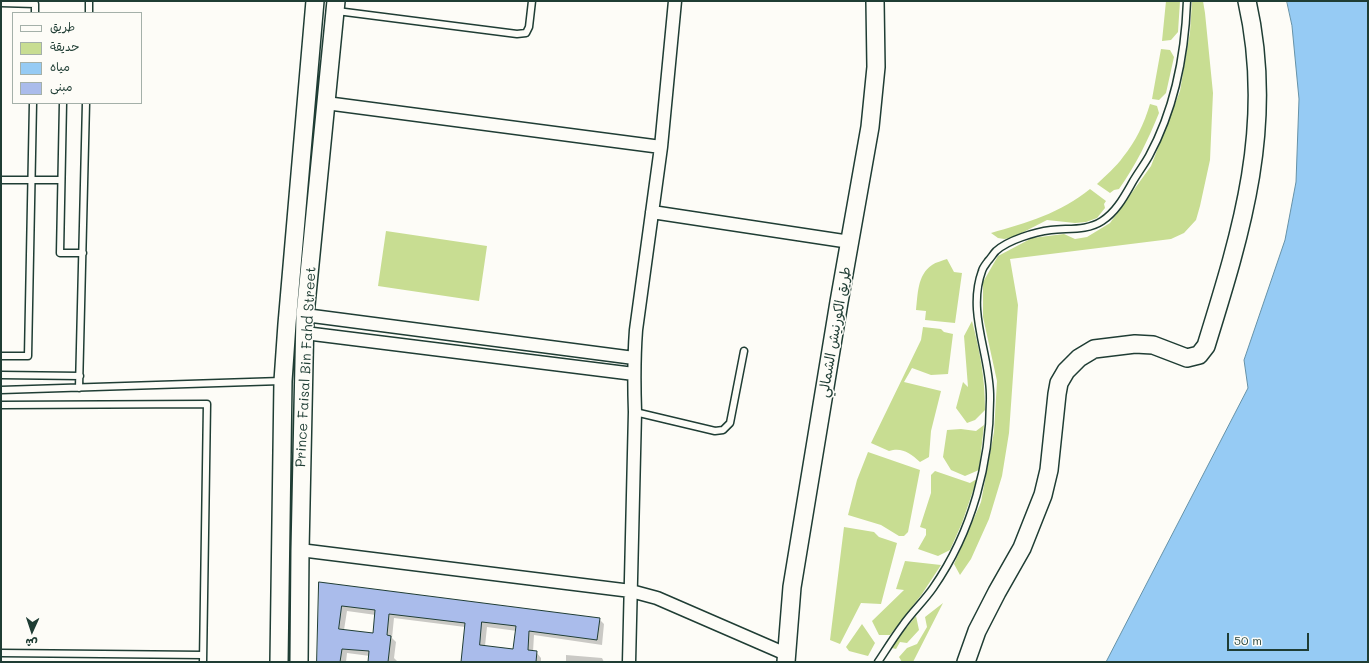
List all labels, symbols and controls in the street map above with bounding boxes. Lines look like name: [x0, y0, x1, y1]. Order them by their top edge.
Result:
legend: [12, 12, 142, 104]
text: طريق: [50, 18, 75, 34]
text: حديقة: [50, 38, 79, 54]
text: مياه: [50, 58, 70, 74]
text: مبنى: [50, 78, 73, 94]
street label: طريق الكورنيش الشمالي: [815, 265, 855, 399]
street label: Prince Faisal Bin Fahd Street: [292, 266, 320, 468]
north arrow: [12, 611, 52, 651]
scale bar: [1229, 625, 1311, 651]
text: 50 m: [1234, 632, 1262, 648]
text: ش: [25, 636, 38, 651]

